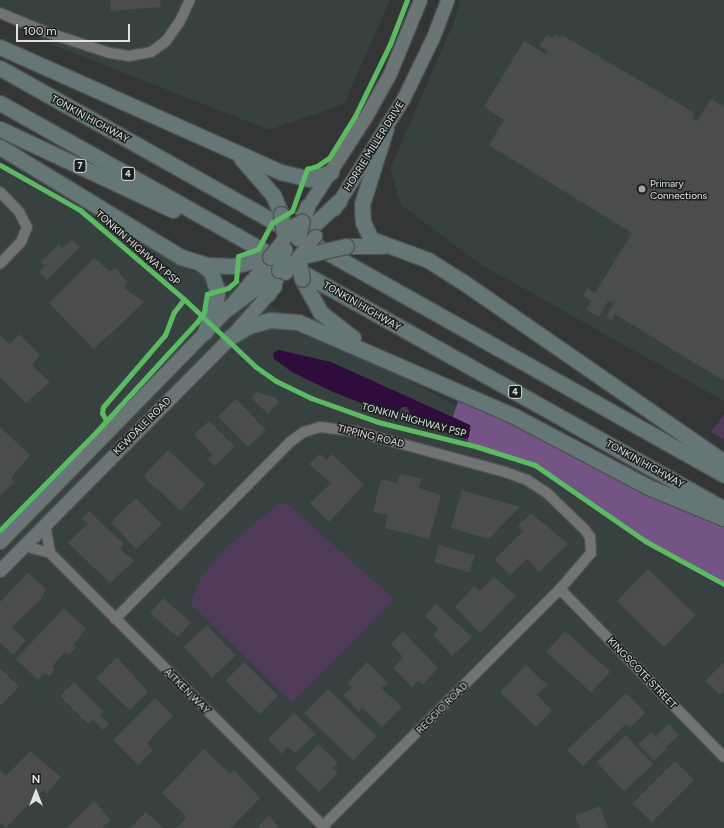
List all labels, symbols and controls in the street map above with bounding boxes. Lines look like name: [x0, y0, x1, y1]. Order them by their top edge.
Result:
scale bar: [18, 16, 132, 42]
text: 100 m: [23, 24, 57, 38]
street label: TONKIN HIGHWAY: [49, 93, 131, 145]
street label: HORRIE MILLER DRIVE: [341, 99, 407, 193]
road number: 7: [73, 159, 87, 173]
road number: 4: [121, 167, 135, 181]
place label: Primary Connections: [650, 177, 707, 200]
marker: Primary Connections: [637, 184, 647, 194]
street label: TONKIN HIGHWAY PSP: [93, 208, 183, 288]
street label: TONKIN HIGHWAY: [321, 279, 403, 333]
road number: 4: [508, 385, 522, 399]
street label: KEWDALE ROAD: [111, 395, 173, 457]
street label: TONKIN HIGHWAY PSP: [361, 400, 467, 440]
street label: TIPPING ROAD: [337, 422, 405, 450]
street label: TONKIN HIGHWAY: [604, 438, 686, 490]
street label: KINGSCOTE STREET: [605, 635, 679, 711]
street label: AITKEN WAY: [162, 666, 212, 716]
street label: REGGIO ROAD: [414, 680, 470, 736]
north arrow: [16, 772, 56, 812]
text: N: [32, 773, 40, 786]

